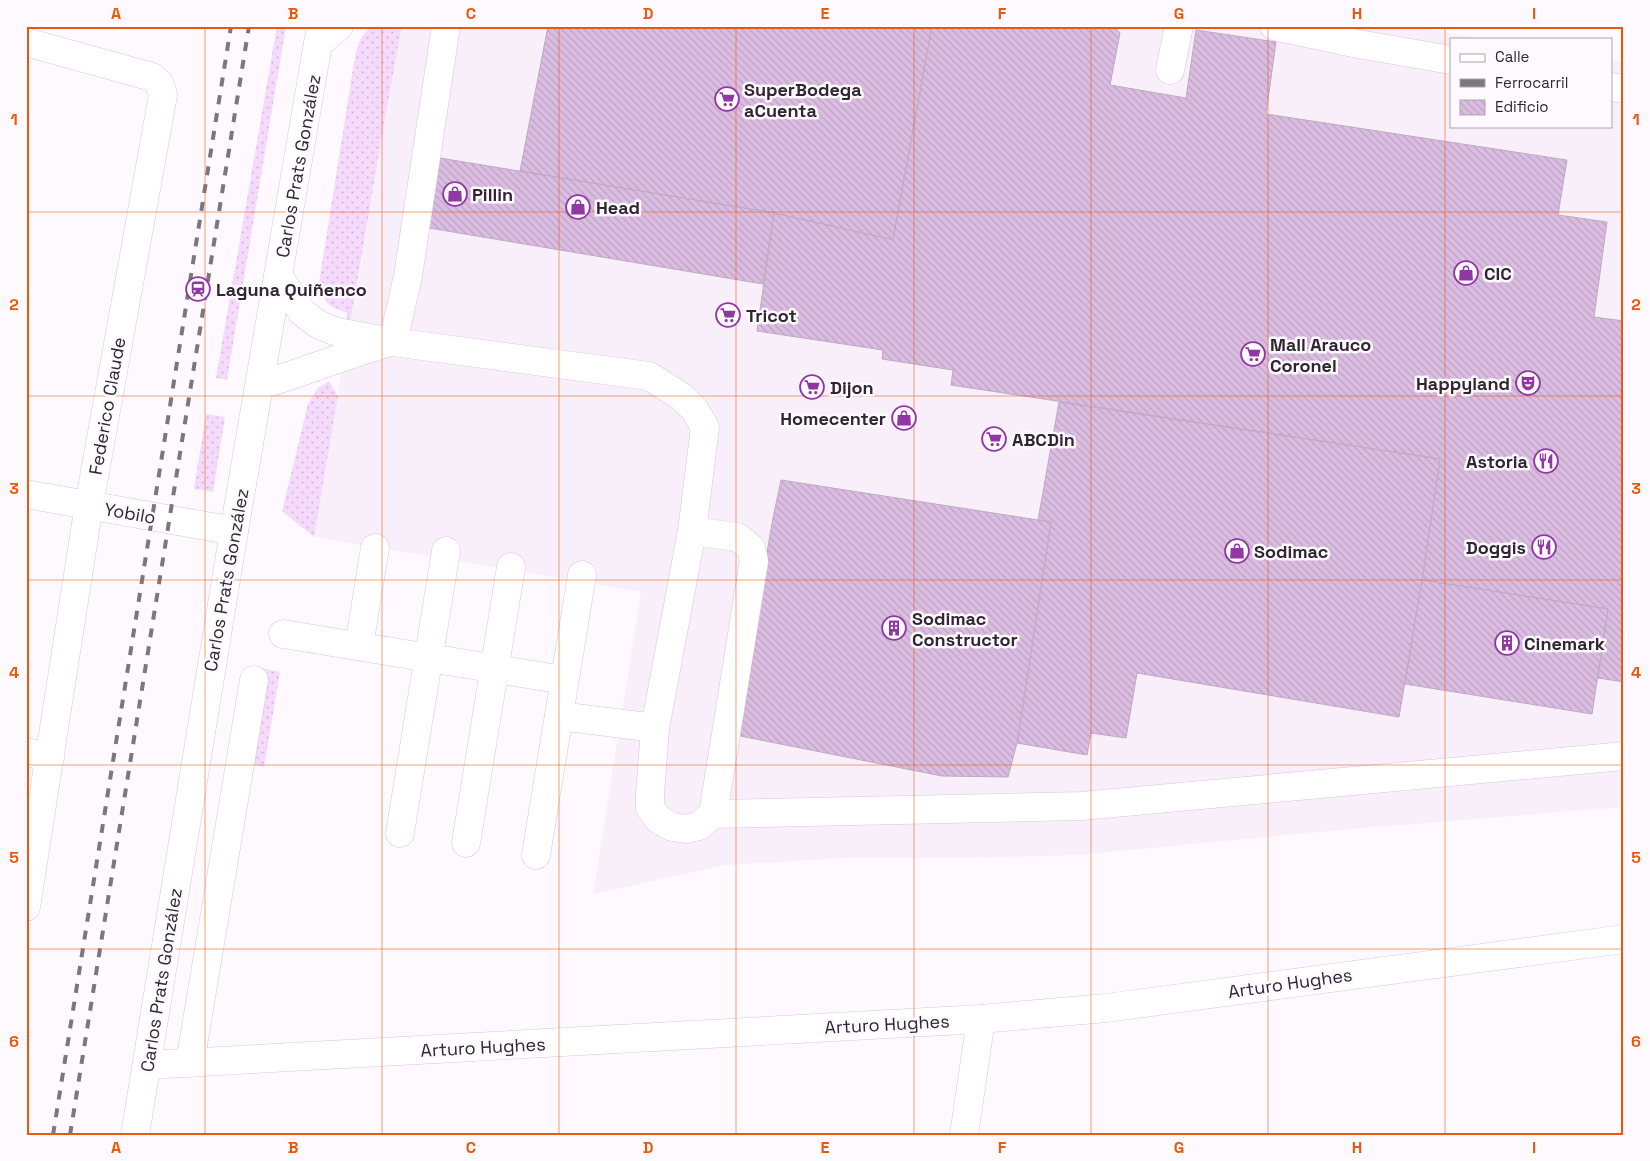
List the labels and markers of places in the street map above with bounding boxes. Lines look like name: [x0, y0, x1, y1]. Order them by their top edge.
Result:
place label: SuperBodega aCuenta: [744, 78, 862, 122]
supermarket icon: SuperBodega aCuenta: [714, 86, 740, 112]
shop icon: Pillin: [442, 181, 468, 207]
place label: Pillin: [472, 183, 513, 206]
shop icon: Head: [565, 194, 591, 220]
place label: Head: [596, 196, 640, 219]
shop icon: CIC: [1453, 260, 1479, 286]
place label: CIC: [1484, 262, 1512, 285]
station icon: Laguna Quiñenco: [185, 276, 211, 302]
place label: Laguna Quiñenco: [216, 278, 367, 301]
supermarket icon: Tricot: [715, 302, 741, 328]
place label: Tricot: [746, 304, 797, 327]
place label: Mall Arauco Coronel: [1270, 333, 1371, 377]
supermarket icon: Mall Arauco Coronel: [1240, 341, 1266, 367]
theatre icon: Happyland: [1515, 370, 1541, 396]
place label: Happyland: [1416, 372, 1510, 395]
supermarket icon: Dijon: [799, 374, 825, 400]
place label: Dijon: [830, 376, 874, 399]
shop icon: Homecenter: [891, 405, 917, 431]
place label: Homecenter: [780, 407, 886, 430]
supermarket icon: ABCDin: [981, 426, 1007, 452]
place label: ABCDin: [1012, 428, 1075, 451]
restaurant icon: Astoria: [1533, 448, 1559, 474]
place label: Astoria: [1466, 450, 1529, 473]
restaurant icon: Doggis: [1531, 534, 1557, 560]
place label: Doggis: [1466, 536, 1526, 559]
shop icon: Sodimac: [1224, 538, 1250, 564]
place label: Sodimac: [1254, 540, 1328, 563]
place label: Sodimac Constructor: [912, 607, 1018, 651]
building icon: Sodimac Constructor: [881, 615, 907, 641]
building icon: Cinemark: [1494, 630, 1520, 656]
place label: Cinemark: [1524, 632, 1605, 655]

